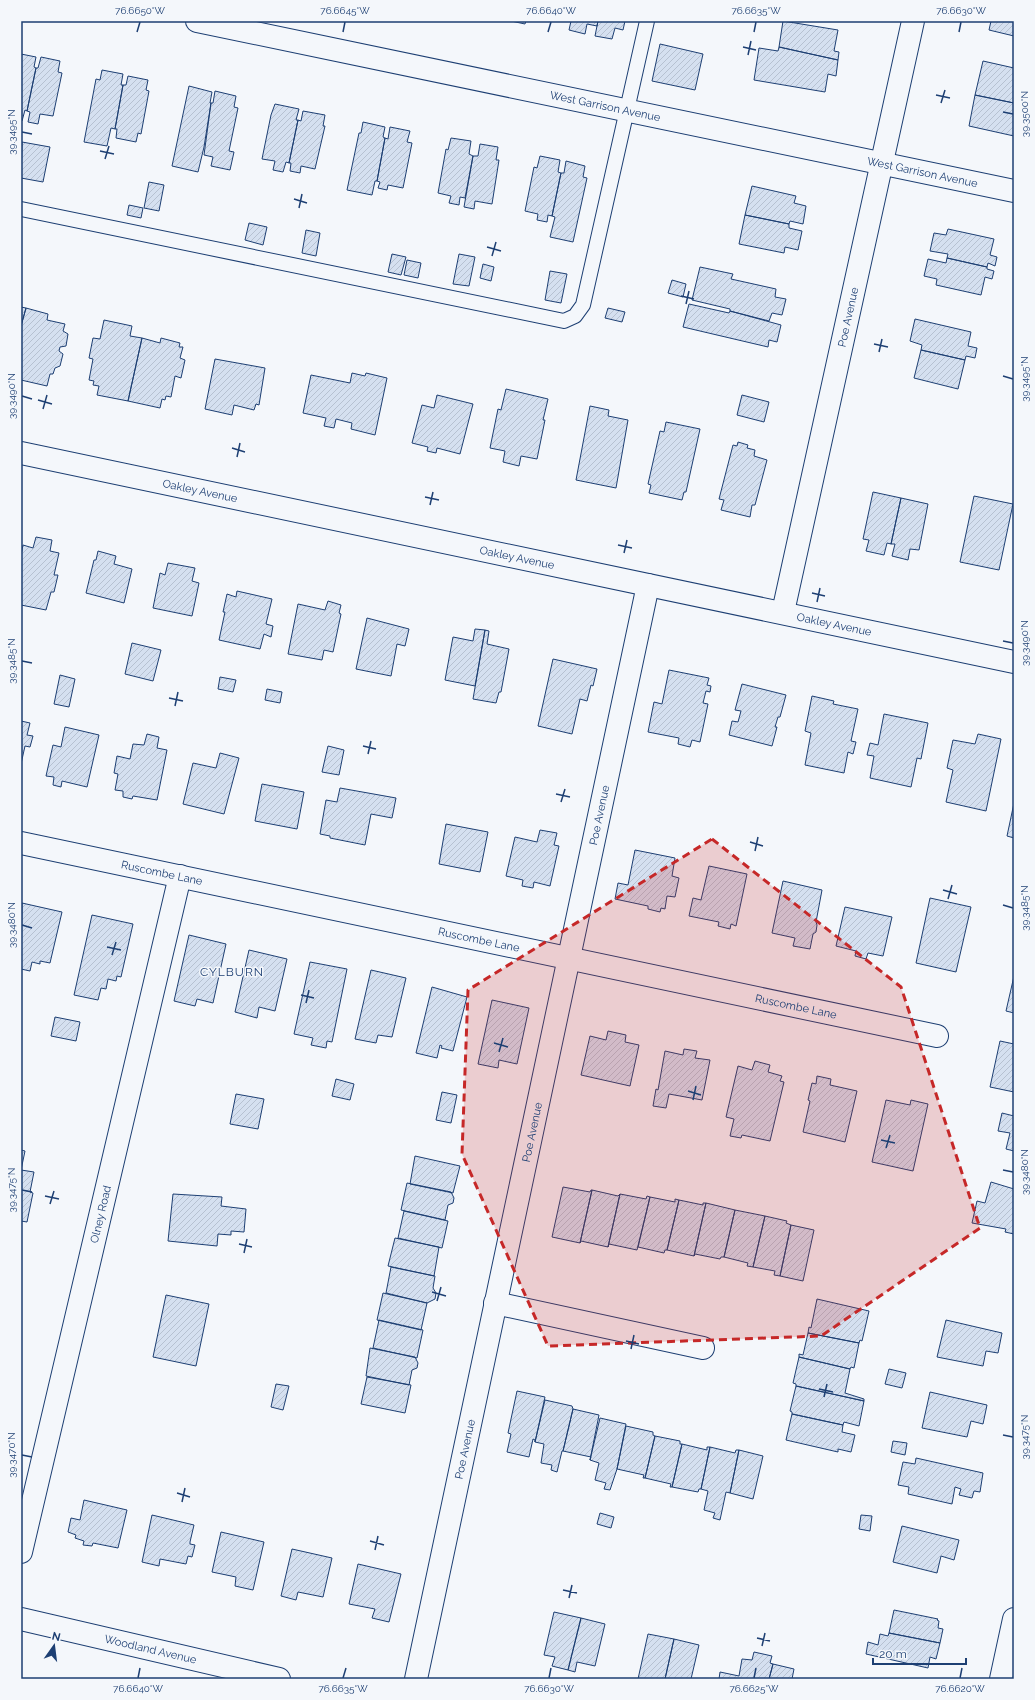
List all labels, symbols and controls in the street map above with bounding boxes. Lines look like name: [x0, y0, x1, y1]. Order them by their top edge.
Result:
text: 76.6650°W: [115, 5, 165, 16]
text: 76.6645°W: [320, 5, 370, 16]
text: 76.6640°W: [526, 5, 576, 16]
text: 76.6635°W: [731, 5, 781, 16]
text: 76.6630°W: [936, 5, 986, 16]
street label: West Garrison Avenue: [549, 89, 662, 124]
text: 39.3500°N: [1019, 91, 1030, 137]
text: 39.3495°N: [6, 109, 17, 155]
street label: West Garrison Avenue: [866, 155, 979, 190]
street label: Poe Avenue: [835, 286, 861, 348]
text: 39.3495°N: [1019, 356, 1030, 402]
text: 39.3490°N: [6, 373, 17, 419]
street label: Oakley Avenue: [161, 477, 239, 505]
street label: Oakley Avenue: [478, 544, 556, 572]
street label: Oakley Avenue: [795, 610, 873, 639]
text: 39.3490°N: [1019, 620, 1030, 666]
text: 39.3485°N: [6, 638, 17, 684]
street label: Poe Avenue: [587, 784, 612, 846]
street label: Ruscombe Lane: [120, 858, 204, 888]
text: 39.3485°N: [1019, 885, 1030, 931]
text: 39.3480°N: [6, 902, 17, 948]
street label: Ruscombe Lane: [437, 925, 521, 955]
district label: CYLBURN: [200, 965, 264, 979]
street label: Ruscombe Lane: [754, 992, 838, 1022]
street label: Poe Avenue: [520, 1101, 545, 1163]
text: 39.3480°N: [1019, 1149, 1030, 1195]
text: 39.3475°N: [6, 1168, 17, 1212]
street label: Olney Road: [88, 1184, 114, 1244]
text: 39.3475°N: [1019, 1415, 1030, 1459]
street label: Poe Avenue: [453, 1418, 478, 1480]
text: 39.3470°N: [6, 1432, 17, 1478]
north arrow: [34, 1626, 74, 1666]
text: N: [51, 1629, 62, 1644]
street label: Woodland Avenue: [103, 1633, 198, 1667]
scale bar: [873, 1640, 966, 1666]
text: 20 m: [879, 1647, 907, 1661]
text: 76.6640°W: [113, 1683, 163, 1694]
text: 76.6635°W: [318, 1683, 368, 1694]
text: 76.6630°W: [524, 1683, 574, 1694]
text: 76.6625°W: [729, 1683, 779, 1694]
text: 76.6620°W: [935, 1683, 985, 1694]

